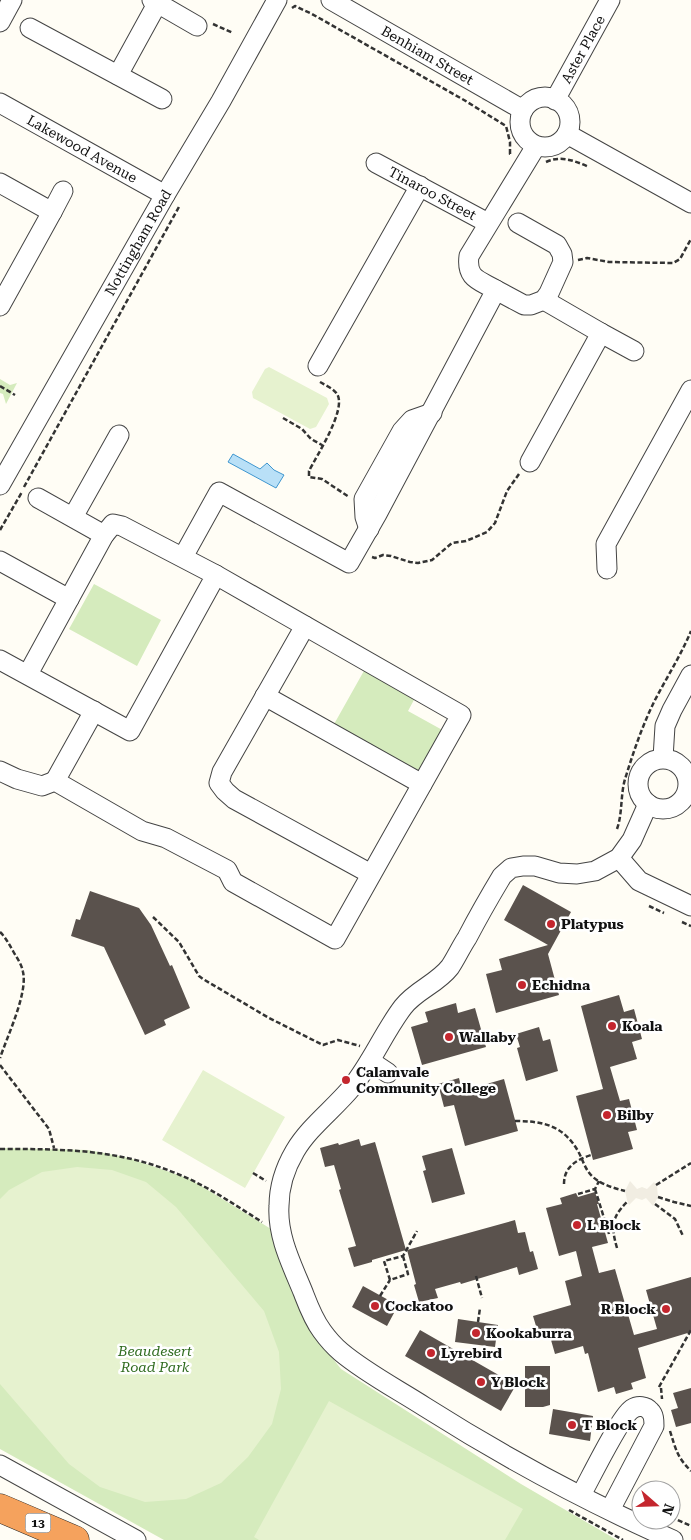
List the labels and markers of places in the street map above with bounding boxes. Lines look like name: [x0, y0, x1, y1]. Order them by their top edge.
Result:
place label: Platypus: [561, 916, 624, 932]
marker: Platypus: [545, 918, 557, 930]
place label: Echidna: [532, 977, 591, 993]
marker: Echidna: [516, 979, 528, 991]
place label: Koala: [622, 1018, 663, 1034]
marker: Koala: [606, 1020, 618, 1032]
place label: Wallaby: [459, 1029, 516, 1045]
marker: Wallaby: [443, 1031, 455, 1043]
place label: Calamvale Community College: [356, 1064, 496, 1096]
marker: Calamvale Community College: [340, 1074, 352, 1086]
place label: Bilby: [617, 1107, 654, 1123]
marker: Bilby: [601, 1109, 613, 1121]
place label: L Block: [587, 1217, 641, 1233]
marker: L Block: [571, 1219, 583, 1231]
place label: Cockatoo: [385, 1298, 453, 1314]
marker: Cockatoo: [369, 1300, 381, 1312]
place label: R Block: [601, 1301, 656, 1317]
marker: R Block: [660, 1303, 672, 1315]
place label: Kookaburra: [486, 1325, 573, 1341]
marker: Kookaburra: [470, 1327, 482, 1339]
place label: Lyrebird: [441, 1345, 503, 1361]
marker: Lyrebird: [425, 1347, 437, 1359]
place label: Y Block: [491, 1374, 546, 1390]
marker: Y Block: [475, 1376, 487, 1388]
place label: T Block: [582, 1417, 637, 1433]
marker: T Block: [566, 1419, 578, 1431]

